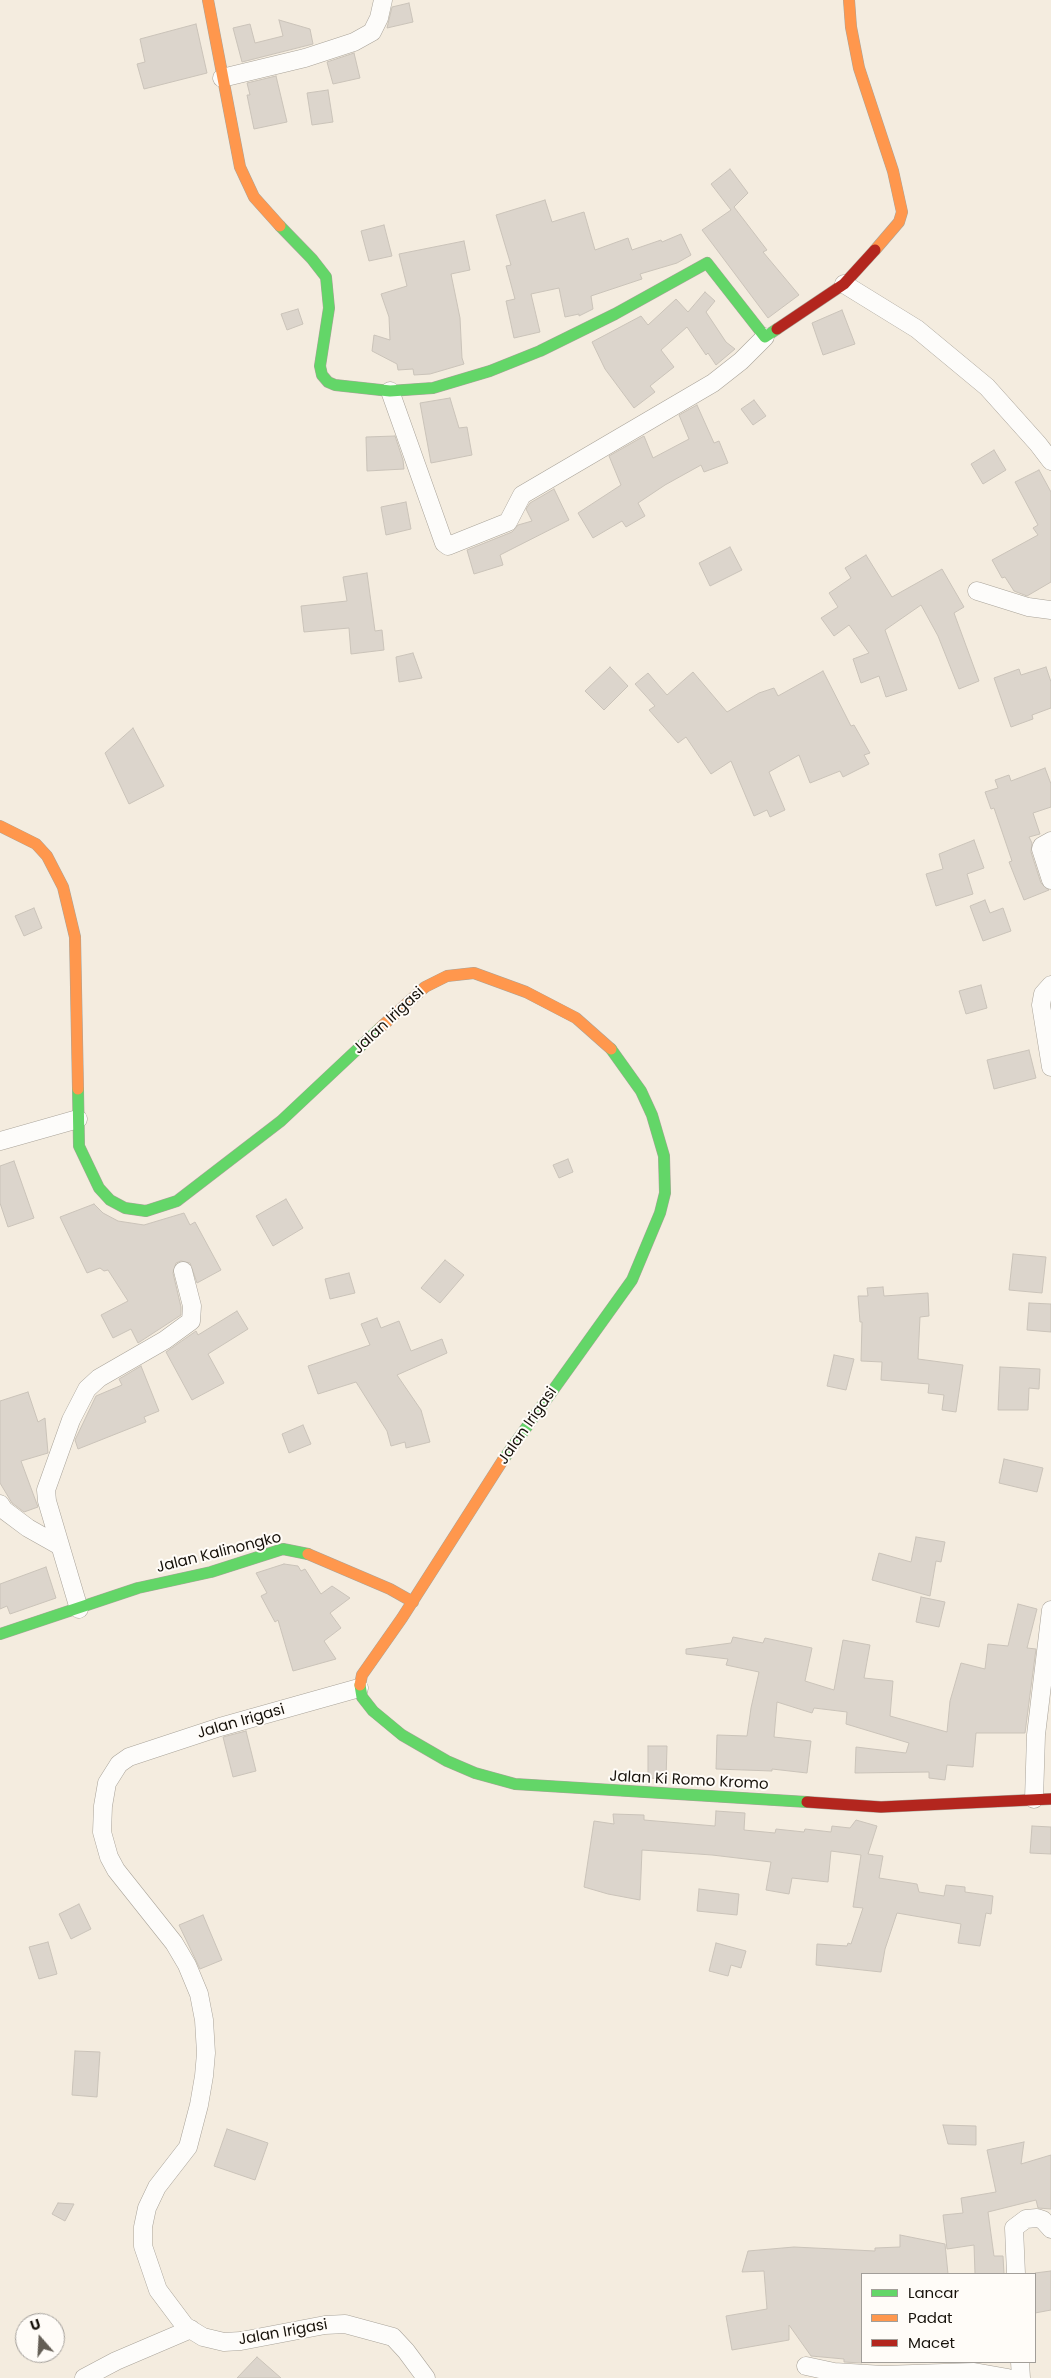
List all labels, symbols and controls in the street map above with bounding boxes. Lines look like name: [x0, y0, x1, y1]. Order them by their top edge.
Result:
street label: Jalan Irigasi: [350, 984, 428, 1058]
street label: Jalan Irigasi: [495, 1384, 561, 1468]
street label: Jalan Kalinongko: [155, 1529, 283, 1577]
street label: Jalan Irigasi: [195, 1701, 287, 1743]
street label: Jalan Ki Romo Kromo: [609, 1768, 769, 1794]
legend: [861, 2273, 1036, 2363]
text: Lancar: [908, 2282, 959, 2303]
text: Padat: [908, 2307, 953, 2328]
north arrow: [15, 2313, 65, 2363]
text: U: [28, 2314, 43, 2336]
street label: Jalan Irigasi: [237, 2316, 329, 2350]
text: Macet: [908, 2332, 955, 2353]

